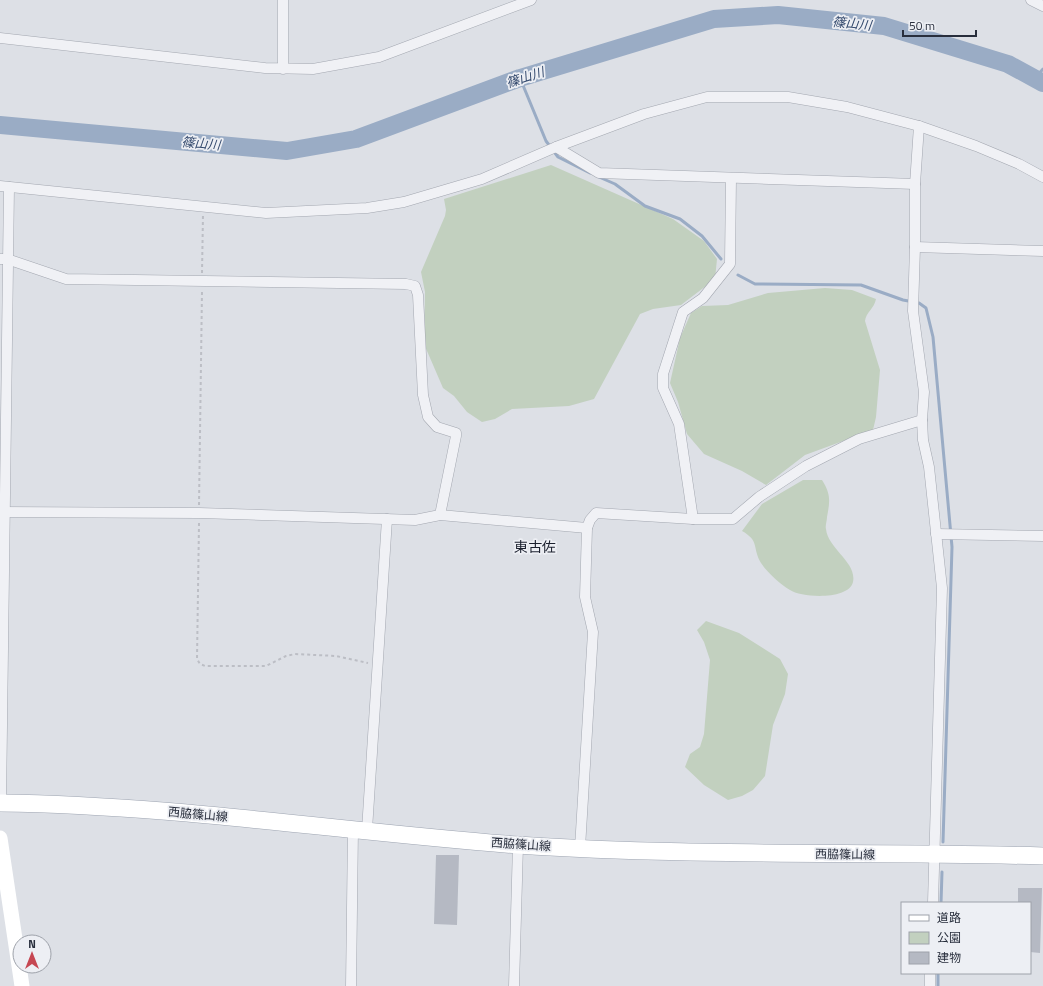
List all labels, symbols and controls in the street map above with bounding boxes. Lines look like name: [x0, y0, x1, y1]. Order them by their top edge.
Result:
water label: 篠山川: [832, 11, 874, 35]
scale bar: [903, 12, 976, 38]
text: 50 m: [909, 16, 935, 35]
water label: 篠山川: [503, 61, 549, 93]
water label: 篠山川: [181, 131, 223, 155]
district label: 東古佐: [514, 536, 556, 557]
street label: 西脇篠山線: [167, 802, 229, 826]
street label: 西脇篠山線: [490, 832, 552, 856]
street label: 西脇篠山線: [815, 844, 875, 864]
legend: [901, 902, 1031, 974]
text: 道路: [937, 908, 961, 927]
text: 公園: [937, 928, 961, 947]
north arrow: [12, 934, 52, 974]
text: N: [28, 936, 36, 952]
text: 建物: [937, 948, 961, 967]

